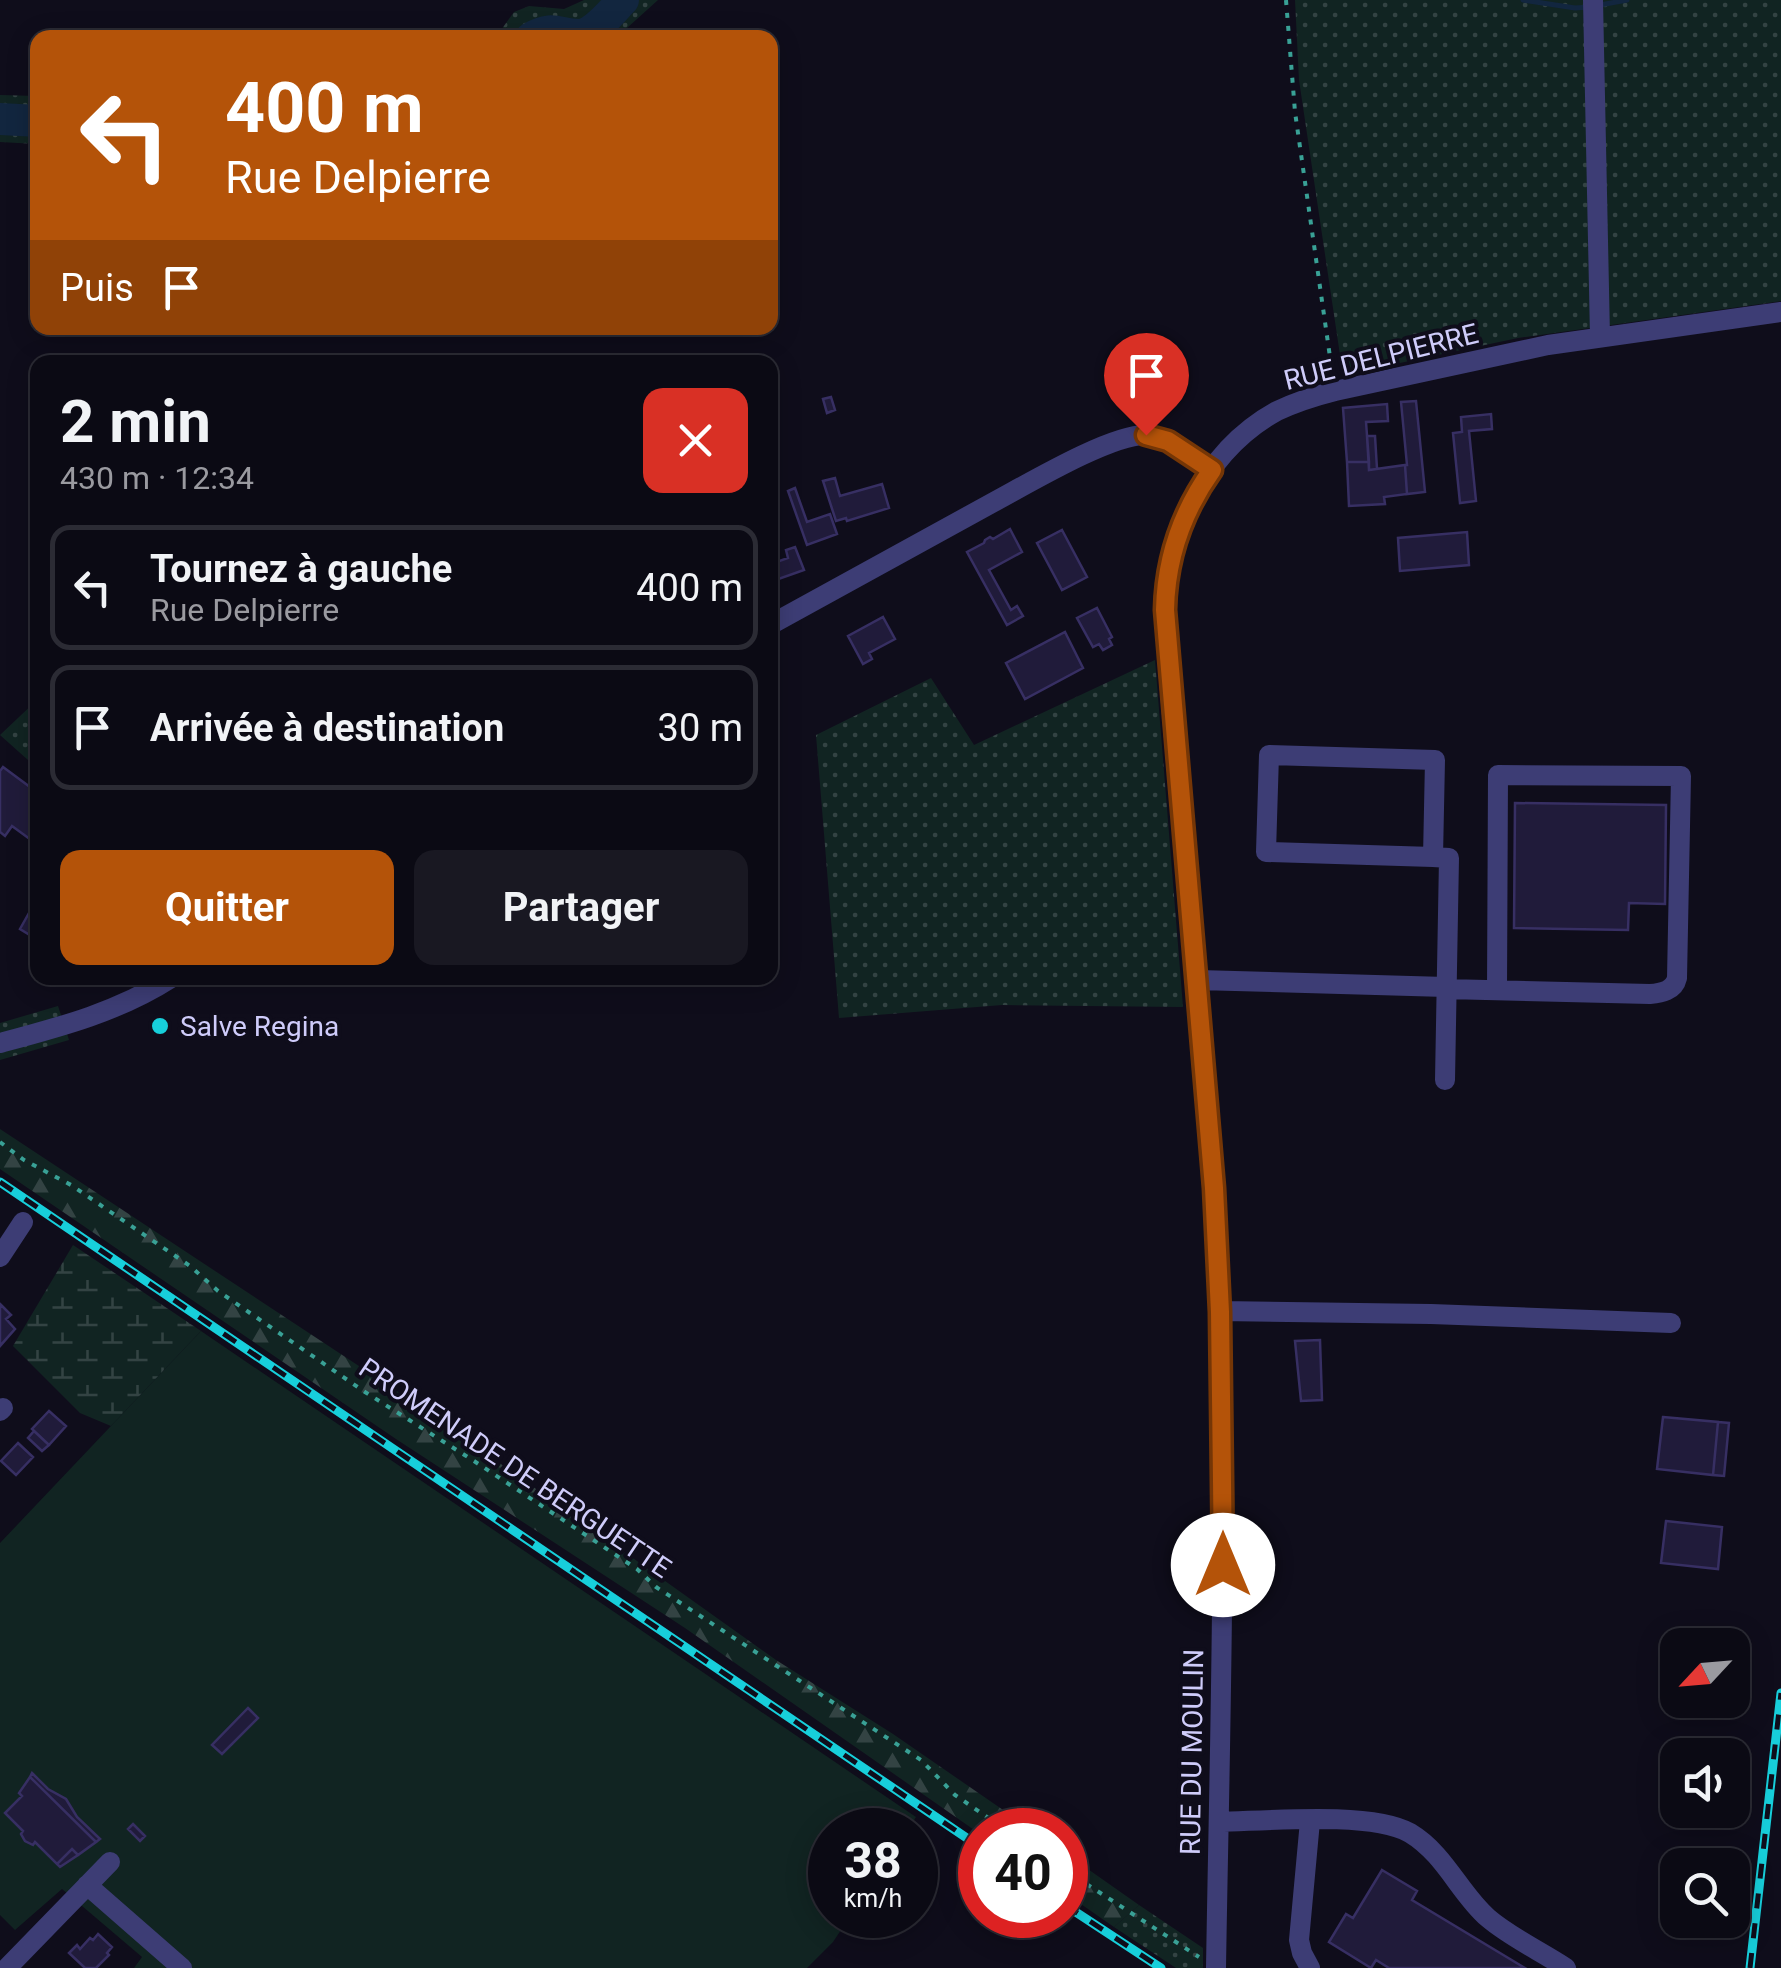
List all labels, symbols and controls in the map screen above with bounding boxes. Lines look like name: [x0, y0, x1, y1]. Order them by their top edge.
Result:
text: 400 m: [225, 67, 424, 149]
icon: left: [60, 70, 190, 200]
text: Rue Delpierre: [225, 151, 491, 204]
icon: arrive: [154, 260, 209, 315]
text: Puis: [60, 266, 134, 310]
street label: RUE DELPIERRE: [1280, 317, 1482, 397]
pin: [1104, 333, 1189, 436]
icon: arrive: [1119, 348, 1174, 403]
text: 2 min: [60, 386, 211, 457]
button: close: [643, 388, 748, 493]
text: 430 m · 12:34: [60, 459, 254, 497]
text: Tournez à gauche: [150, 547, 452, 591]
icon: left: [65, 560, 120, 615]
text: 400 m: [636, 566, 743, 610]
text: Rue Delpierre: [150, 591, 339, 629]
icon: arrive: [65, 700, 120, 755]
text: Arrivée à destination: [150, 706, 504, 750]
text: 30 m: [658, 706, 743, 750]
button: Quitter: [60, 850, 394, 965]
button: Partager: [414, 850, 748, 965]
place label: Salve Regina: [180, 1010, 339, 1043]
marker: Salve Regina: [149, 1015, 171, 1037]
street label: PROMENADE DE BERGUETTE: [353, 1351, 677, 1585]
position arrow: [1171, 1513, 1275, 1617]
north arrow: [1660, 1628, 1750, 1718]
map controls: [1660, 1628, 1750, 1938]
street label: RUE DU MOULIN: [1174, 1649, 1210, 1855]
button: sound: [1660, 1738, 1750, 1828]
speed limit sign: 40: [958, 1808, 1088, 1938]
text: 38: [844, 1832, 902, 1890]
button: search: [1660, 1848, 1750, 1938]
text: km/h: [844, 1884, 902, 1913]

